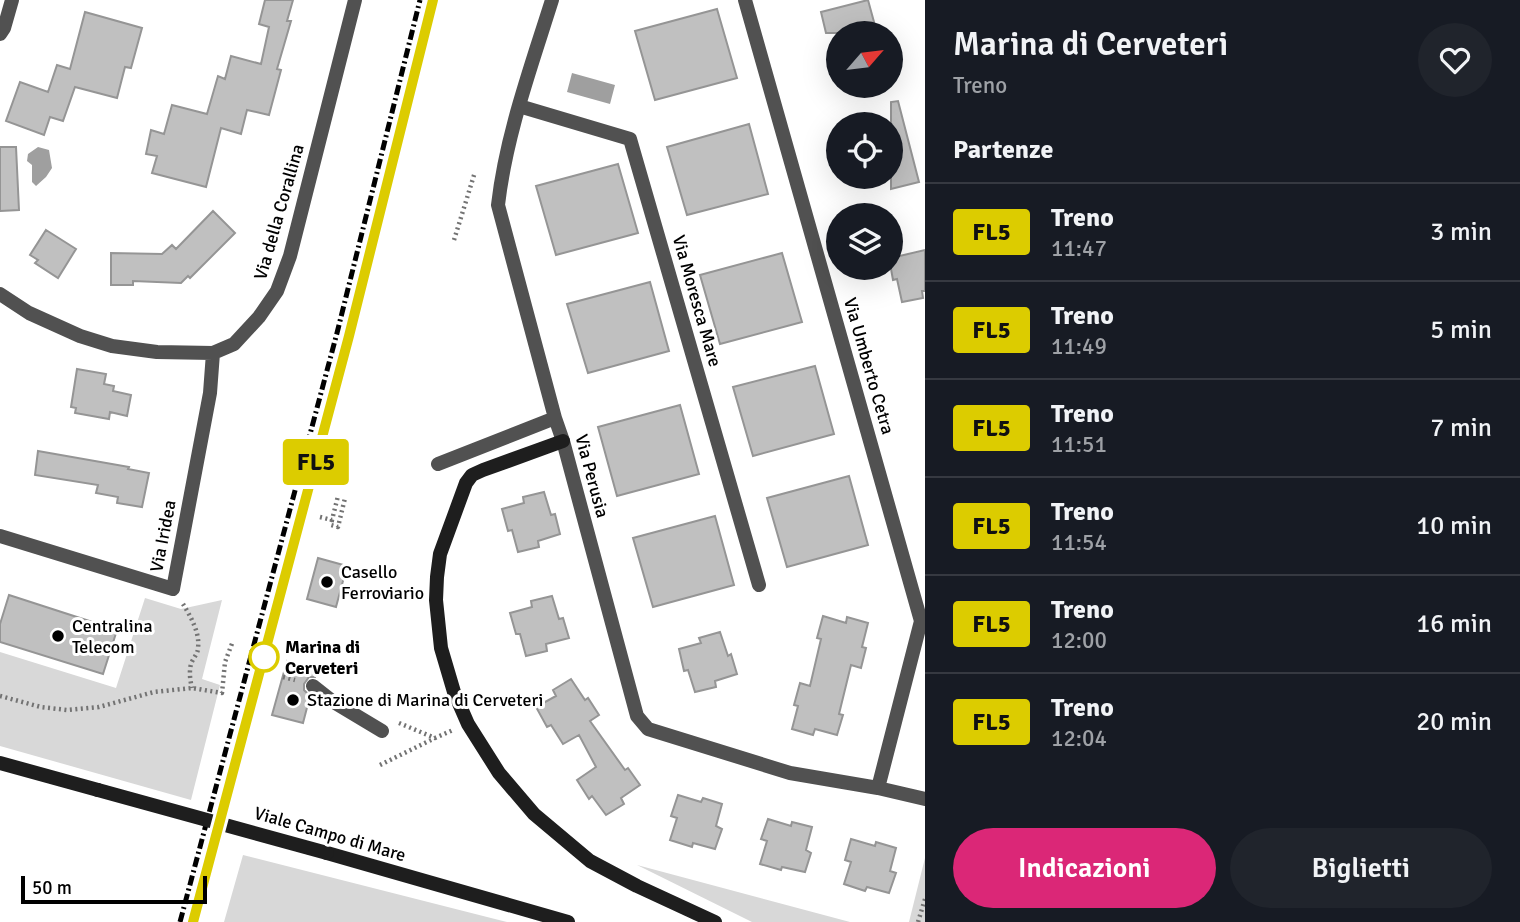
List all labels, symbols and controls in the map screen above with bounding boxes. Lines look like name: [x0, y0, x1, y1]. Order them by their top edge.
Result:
north arrow: [826, 21, 903, 98]
map controls: [826, 21, 903, 280]
button: heart: [1418, 23, 1492, 97]
text: Marina di Cerveteri: [953, 24, 1228, 65]
text: Treno: [953, 71, 1007, 100]
button: locate: [826, 112, 903, 189]
text: Partenze: [953, 134, 1053, 166]
street label: Via della Corallina: [249, 142, 309, 282]
text: Treno: [1051, 202, 1114, 234]
button: layers: [826, 203, 903, 280]
text: 3 min: [1430, 216, 1492, 248]
text: FL5: [972, 217, 1011, 247]
street label: Via Moresca Mare: [668, 233, 726, 369]
text: 11:47: [1051, 234, 1107, 263]
street label: Via Umberto Cetra: [839, 295, 899, 437]
text: Treno: [1051, 300, 1114, 332]
text: 5 min: [1430, 314, 1492, 346]
text: FL5: [972, 315, 1011, 345]
text: 11:49: [1051, 332, 1107, 361]
text: Treno: [1051, 398, 1114, 430]
text: 7 min: [1430, 412, 1492, 444]
text: FL5: [972, 413, 1011, 443]
text: 11:51: [1051, 430, 1107, 459]
street label: Via Perusia: [570, 432, 614, 520]
line badge: FL5: [276, 439, 356, 485]
text: FL5: [297, 447, 335, 477]
text: Treno: [1051, 496, 1114, 528]
street label: Via Iridea: [145, 498, 181, 574]
text: 10 min: [1416, 510, 1492, 542]
text: FL5: [972, 511, 1011, 541]
text: 11:54: [1051, 528, 1107, 557]
place label: Casello Ferroviario: [341, 561, 424, 604]
marker: Casello Ferroviario: [319, 574, 335, 590]
text: Treno: [1051, 594, 1114, 626]
text: 16 min: [1416, 608, 1492, 640]
text: FL5: [972, 609, 1011, 639]
place label: Centralina Telecom: [72, 615, 153, 658]
text: 12:00: [1051, 626, 1107, 655]
marker: Centralina Telecom: [50, 628, 66, 644]
place label: Marina di Cerveteri: [285, 636, 360, 679]
marker: Marina di Cerveteri: [249, 642, 279, 672]
place label: Stazione di Marina di Cerveteri: [307, 689, 543, 711]
marker: Stazione di Marina di Cerveteri: [285, 692, 301, 708]
text: Treno: [1051, 692, 1114, 724]
text: 20 min: [1416, 706, 1492, 738]
text: FL5: [972, 707, 1011, 737]
text: 12:04: [1051, 724, 1107, 753]
street label: Viale Campo di Mare: [252, 802, 408, 866]
button: Indicazioni: [953, 828, 1216, 908]
button: Biglietti: [1230, 828, 1492, 908]
scale bar: [21, 873, 206, 905]
text: 50 m: [32, 876, 72, 900]

